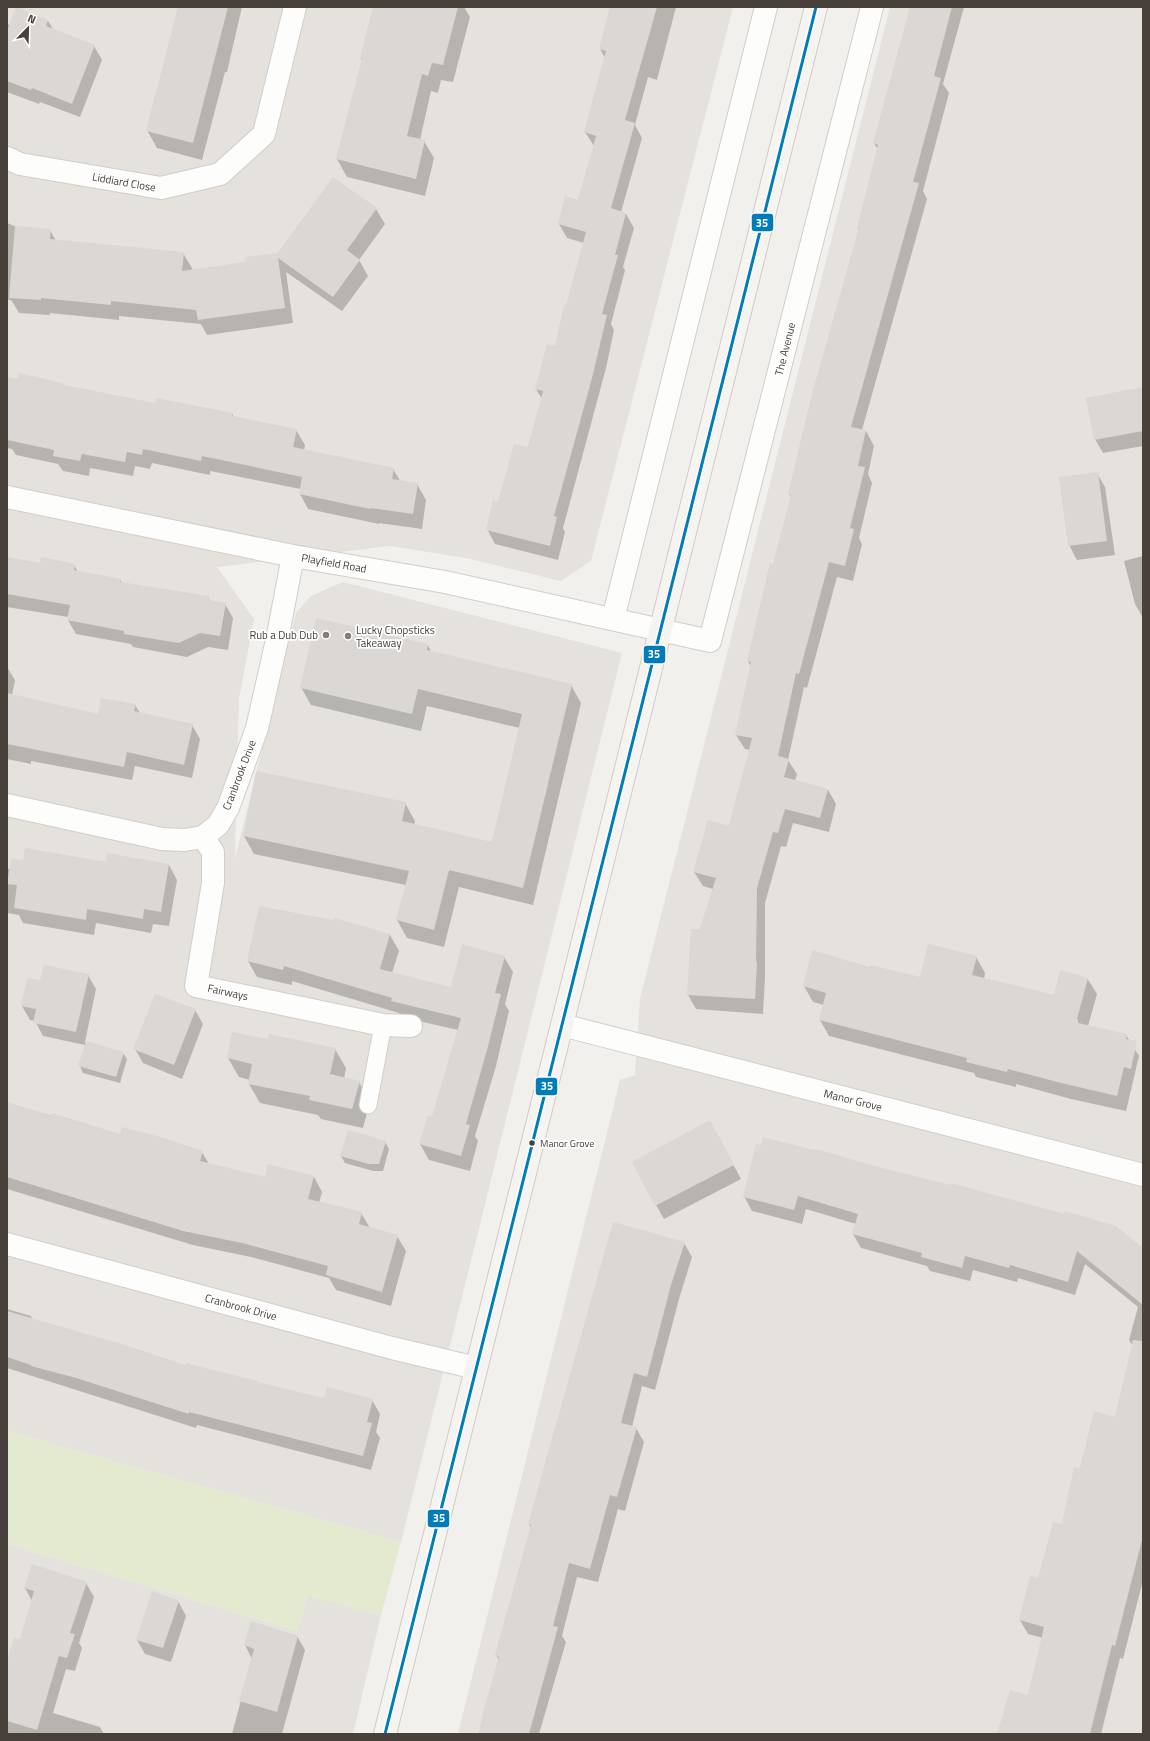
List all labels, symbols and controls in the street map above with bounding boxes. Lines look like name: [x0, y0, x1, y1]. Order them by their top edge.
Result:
north arrow: [8, 8, 48, 48]
text: N: [25, 10, 39, 28]
street label: Liddiard Close: [91, 169, 157, 196]
line badge: 35: [751, 213, 774, 232]
text: 35: [756, 215, 768, 231]
street label: The Avenue: [771, 320, 799, 377]
street label: Playfield Road: [300, 549, 368, 577]
place label: Lucky Chopsticks Takeaway: [356, 622, 435, 651]
place label: Rub a Dub Dub: [249, 627, 318, 643]
marker: Rub a Dub Dub: [321, 630, 331, 640]
marker: Lucky Chopsticks Takeaway: [343, 631, 353, 641]
line badge: 35: [643, 645, 666, 664]
text: 35: [648, 646, 660, 662]
street label: Cranbrook Drive: [218, 737, 260, 812]
street label: Fairways: [206, 980, 250, 1004]
line badge: 35: [535, 1077, 558, 1096]
text: 35: [541, 1078, 553, 1094]
street label: Manor Grove: [822, 1085, 884, 1115]
place label: Manor Grove: [540, 1136, 594, 1151]
marker: Manor Grove: [527, 1138, 537, 1148]
street label: Cranbrook Drive: [203, 1290, 279, 1324]
line badge: 35: [427, 1509, 450, 1528]
text: 35: [433, 1510, 445, 1526]

